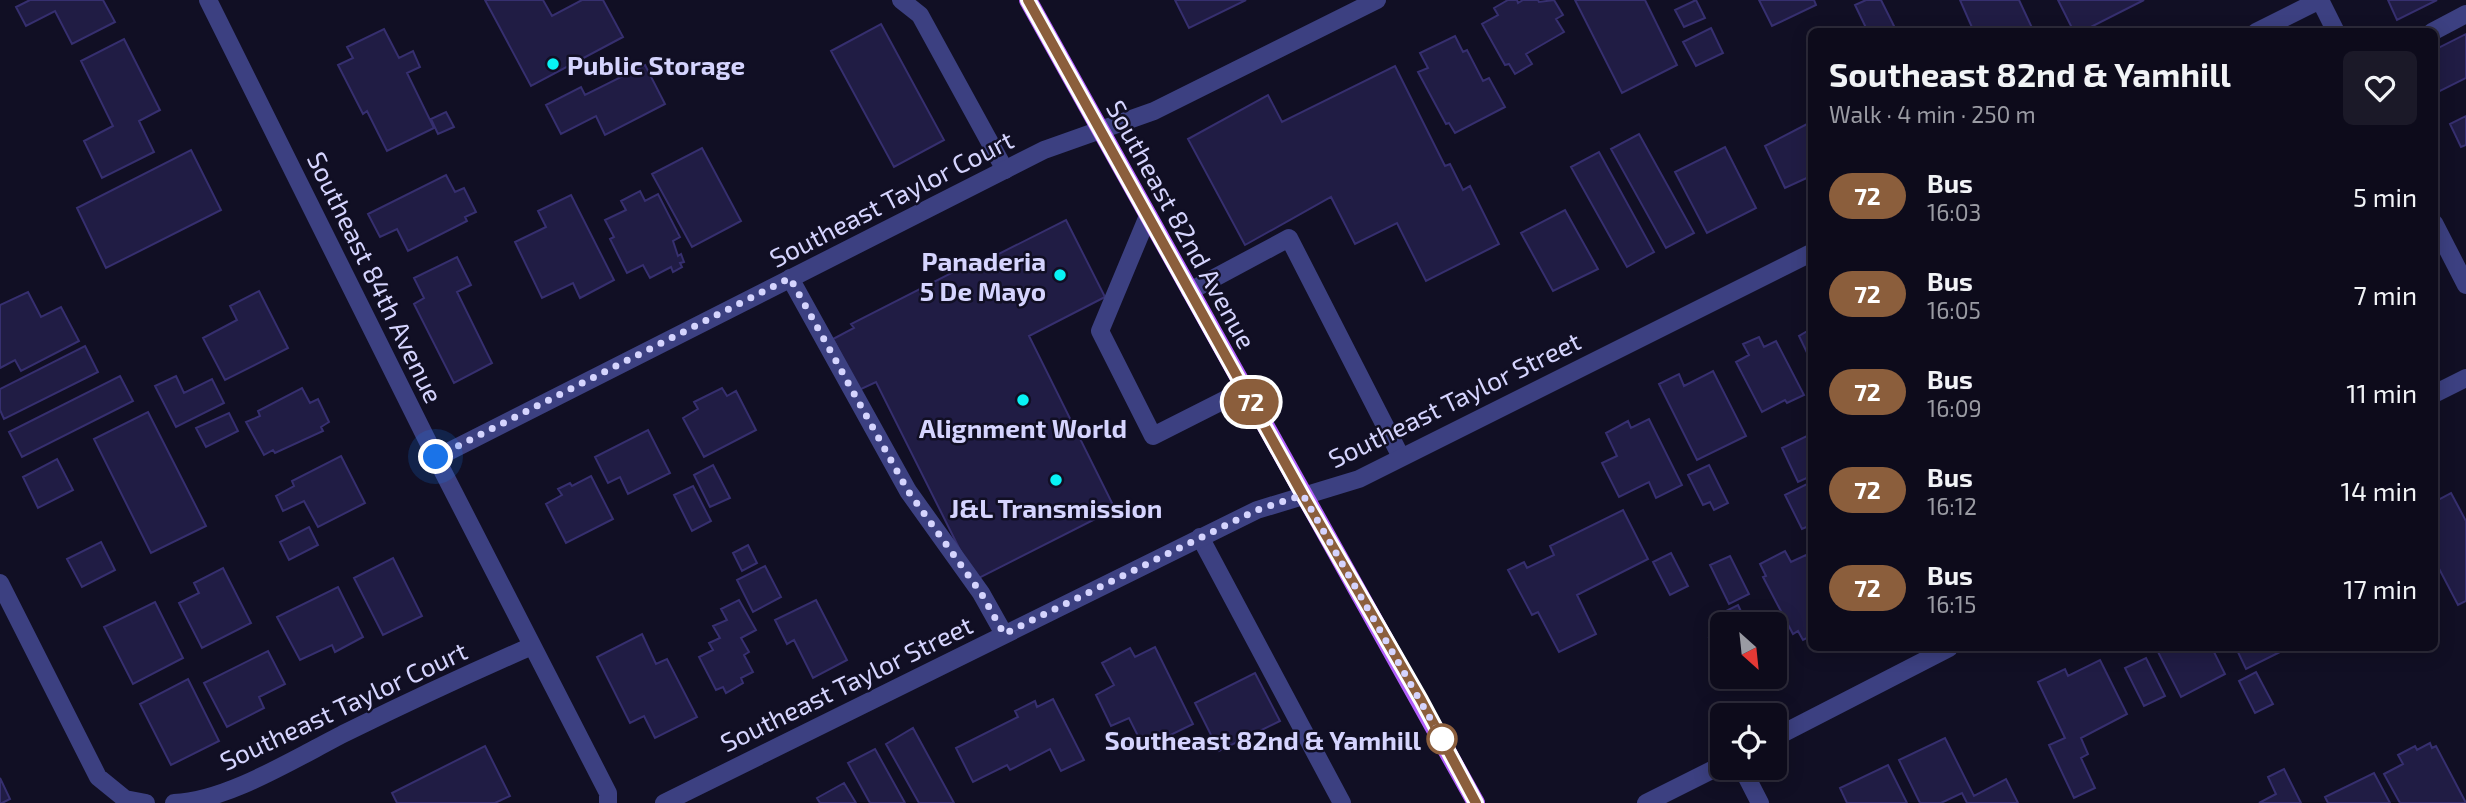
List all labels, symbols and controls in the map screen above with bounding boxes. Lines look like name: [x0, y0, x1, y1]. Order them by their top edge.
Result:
place label: Public Storage: [567, 49, 745, 80]
button: heart: [2343, 51, 2417, 125]
text: Southeast 82nd & Yamhill: [1829, 54, 2231, 94]
marker: Public Storage: [545, 56, 561, 72]
street label: Southeast 82nd Avenue: [1101, 94, 1263, 354]
text: Walk · 4 min · 250 m: [1829, 100, 2036, 128]
street label: Southeast Taylor Court: [764, 123, 1018, 273]
street label: Southeast 84th Avenue: [302, 146, 450, 408]
text: Bus: [1927, 167, 1973, 198]
text: 72: [1854, 181, 1881, 210]
text: 5 min: [2353, 181, 2417, 212]
text: 16:03: [1927, 198, 1981, 226]
place label: Panaderia 5 De Mayo: [920, 245, 1046, 307]
text: Bus: [1927, 265, 1973, 296]
marker: Panaderia 5 De Mayo: [1052, 267, 1068, 283]
text: 72: [1854, 279, 1881, 308]
text: 7 min: [2354, 279, 2417, 310]
text: 16:05: [1927, 296, 1981, 324]
street label: Southeast Taylor Street: [1323, 324, 1585, 474]
text: Bus: [1927, 363, 1973, 394]
text: 72: [1854, 377, 1881, 406]
text: 11 min: [2346, 377, 2417, 408]
line badge: 72: [1220, 379, 1282, 425]
text: 72: [1238, 387, 1264, 416]
marker: Alignment World: [1015, 392, 1031, 408]
text: 16:09: [1927, 394, 1982, 422]
place label: Alignment World: [919, 412, 1127, 443]
your location: [418, 439, 453, 474]
text: Bus: [1927, 461, 1973, 492]
marker: J&L Transmission: [1048, 472, 1064, 488]
text: 72: [1854, 475, 1881, 504]
text: 14 min: [2341, 475, 2417, 506]
place label: J&L Transmission: [950, 492, 1162, 523]
text: 16:12: [1927, 492, 1977, 520]
text: Bus: [1927, 559, 1973, 590]
text: 72: [1854, 573, 1881, 602]
text: 17 min: [2343, 573, 2417, 604]
text: 16:15: [1927, 590, 1976, 618]
street label: Southeast Taylor Street: [715, 608, 977, 758]
north arrow: [1710, 612, 1787, 690]
map controls: [1710, 612, 1787, 780]
street label: Southeast Taylor Court: [214, 634, 472, 776]
button: locate: [1710, 703, 1787, 780]
place label: Southeast 82nd & Yamhill: [1104, 724, 1421, 755]
marker: Southeast 82nd & Yamhill: [1427, 724, 1457, 754]

